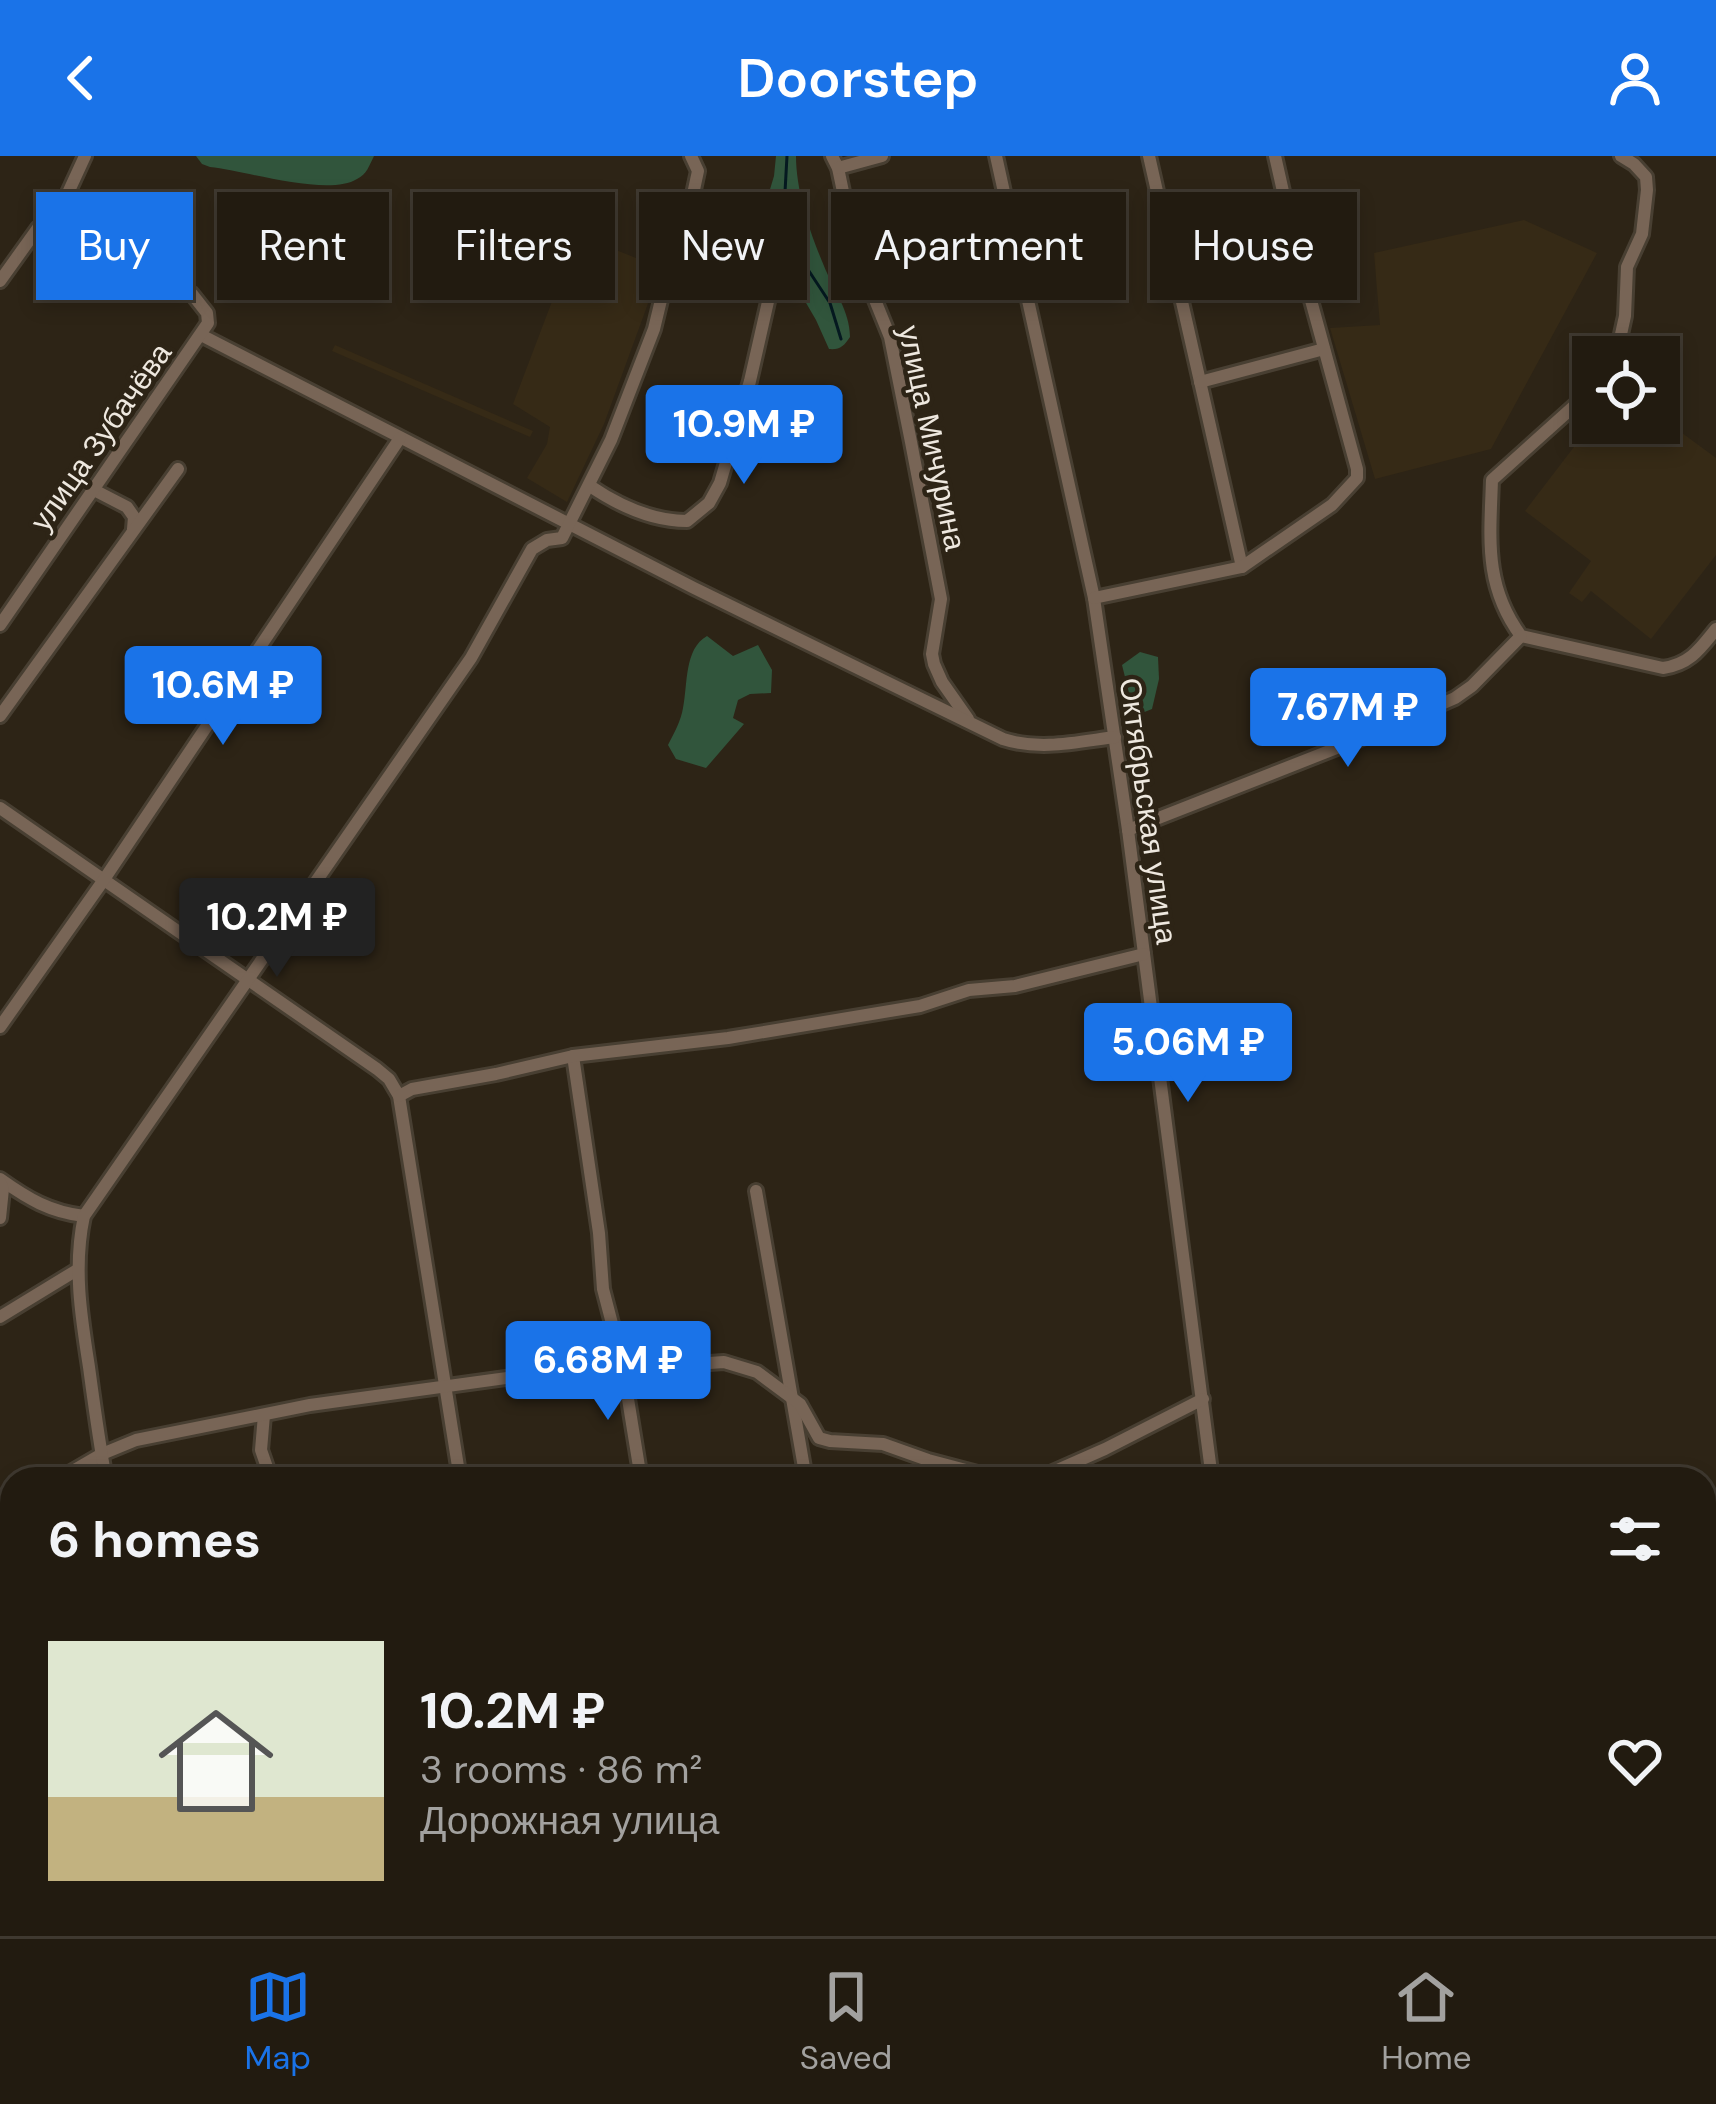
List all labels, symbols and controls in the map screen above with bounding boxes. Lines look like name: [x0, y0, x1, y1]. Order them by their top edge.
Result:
text: Doorstep: [738, 43, 978, 114]
icon: back: [48, 45, 114, 111]
icon: person: [1602, 45, 1668, 111]
chip: Buy: [36, 192, 193, 300]
chip: Rent: [217, 192, 389, 300]
chip: Filters: [413, 192, 615, 300]
chip: New: [639, 192, 807, 300]
chip: Apartment: [831, 192, 1126, 300]
chip: House: [1150, 192, 1357, 300]
street label: улица Мичурина: [890, 322, 975, 554]
street label: улица Зубачёва: [21, 335, 180, 538]
map controls: [1572, 336, 1680, 444]
button: locate: [1572, 336, 1680, 444]
pin: 10.9M ₽: [633, 385, 855, 487]
text: 10.9M ₽: [673, 398, 815, 449]
pin: 10.6M ₽: [112, 646, 334, 748]
text: 10.6M ₽: [152, 659, 294, 710]
pin: 7.67M ₽: [1237, 668, 1459, 770]
street label: Октябрьская улица: [1111, 675, 1187, 947]
text: 7.67M ₽: [1277, 681, 1419, 732]
pin: 10.2M ₽: [166, 878, 388, 980]
text: 10.2M ₽: [206, 891, 348, 942]
pin: 5.06M ₽: [1077, 1003, 1299, 1105]
text: 5.06M ₽: [1111, 1016, 1265, 1067]
pin: 6.68M ₽: [497, 1321, 719, 1423]
text: 6.68M ₽: [533, 1334, 683, 1385]
text: 6 homes: [48, 1506, 261, 1573]
icon: filters: [1602, 1506, 1668, 1572]
text: 10.2M ₽: [420, 1677, 605, 1744]
icon: home: [144, 1689, 288, 1833]
icon: heart: [1602, 1728, 1668, 1794]
text: 3 rooms · 86 m²: [420, 1744, 702, 1795]
text: Дорожная улица: [420, 1795, 720, 1846]
tab: Map: [244, 1964, 311, 2079]
tab: Saved: [800, 1964, 892, 2079]
tab: Home: [1381, 1964, 1472, 2079]

